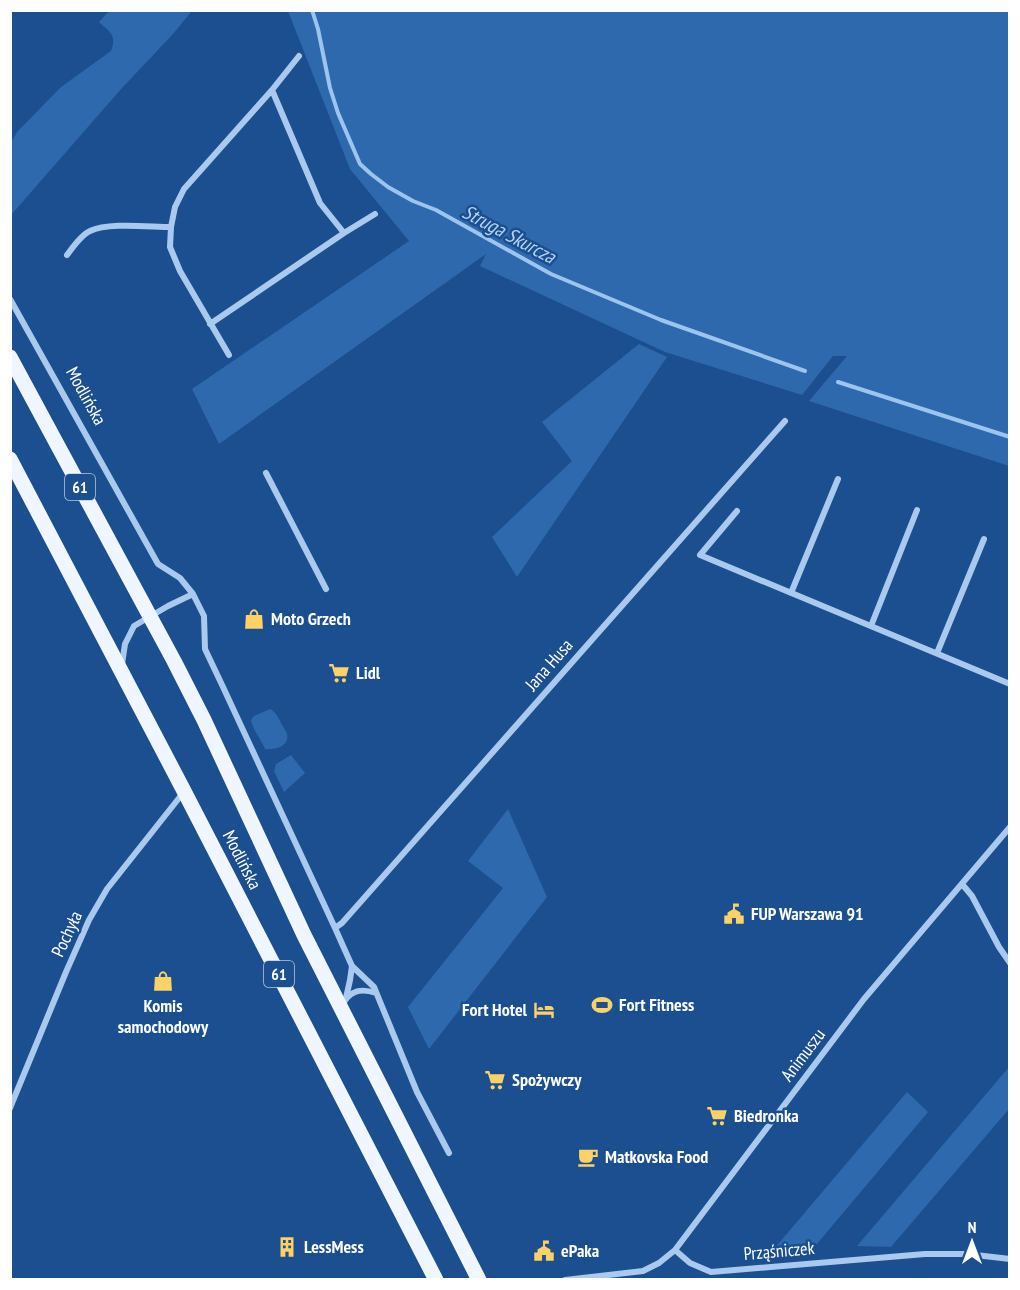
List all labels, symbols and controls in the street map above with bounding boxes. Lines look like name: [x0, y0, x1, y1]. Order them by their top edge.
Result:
water label: Struga Skurcza: [458, 199, 561, 270]
street label: Modlińska: [61, 362, 112, 429]
road number: 61: [65, 474, 95, 500]
shop icon: Moto Grzech: [242, 607, 266, 631]
place label: Moto Grzech: [271, 607, 351, 630]
street label: Jana Husa: [519, 634, 577, 696]
supermarket icon: Lidl: [327, 661, 351, 685]
place label: Lidl: [356, 661, 381, 684]
street label: Modlińska: [218, 826, 267, 893]
public building icon: FUP Warszawa 91: [722, 902, 746, 926]
place label: FUP Warszawa 91: [751, 902, 864, 925]
street label: Pochyła: [46, 907, 87, 960]
road number: 61: [264, 961, 294, 987]
shop icon: Komis samochodowy: [151, 969, 175, 993]
sports icon: Fort Fitness: [590, 993, 614, 1017]
place label: Fort Fitness: [619, 993, 694, 1016]
place label: Komis samochodowy: [118, 994, 209, 1038]
place label: Fort Hotel: [462, 998, 528, 1021]
hotel icon: Fort Hotel: [532, 998, 556, 1022]
street label: Animuszu: [775, 1024, 830, 1086]
supermarket icon: Spożywczy: [483, 1068, 507, 1092]
place label: Spożywczy: [512, 1068, 582, 1091]
supermarket icon: Biedronka: [705, 1104, 729, 1128]
place label: Biedronka: [734, 1104, 799, 1127]
cafe icon: Matkovska Food: [576, 1145, 600, 1169]
place label: Matkovska Food: [605, 1145, 708, 1168]
north arrow: [942, 1212, 1002, 1272]
text: N: [968, 1217, 976, 1237]
building icon: LessMess: [275, 1235, 299, 1259]
place label: LessMess: [304, 1235, 364, 1258]
street label: Prząśniczek: [743, 1236, 815, 1265]
public building icon: ePaka: [532, 1239, 556, 1263]
place label: ePaka: [561, 1239, 599, 1262]

